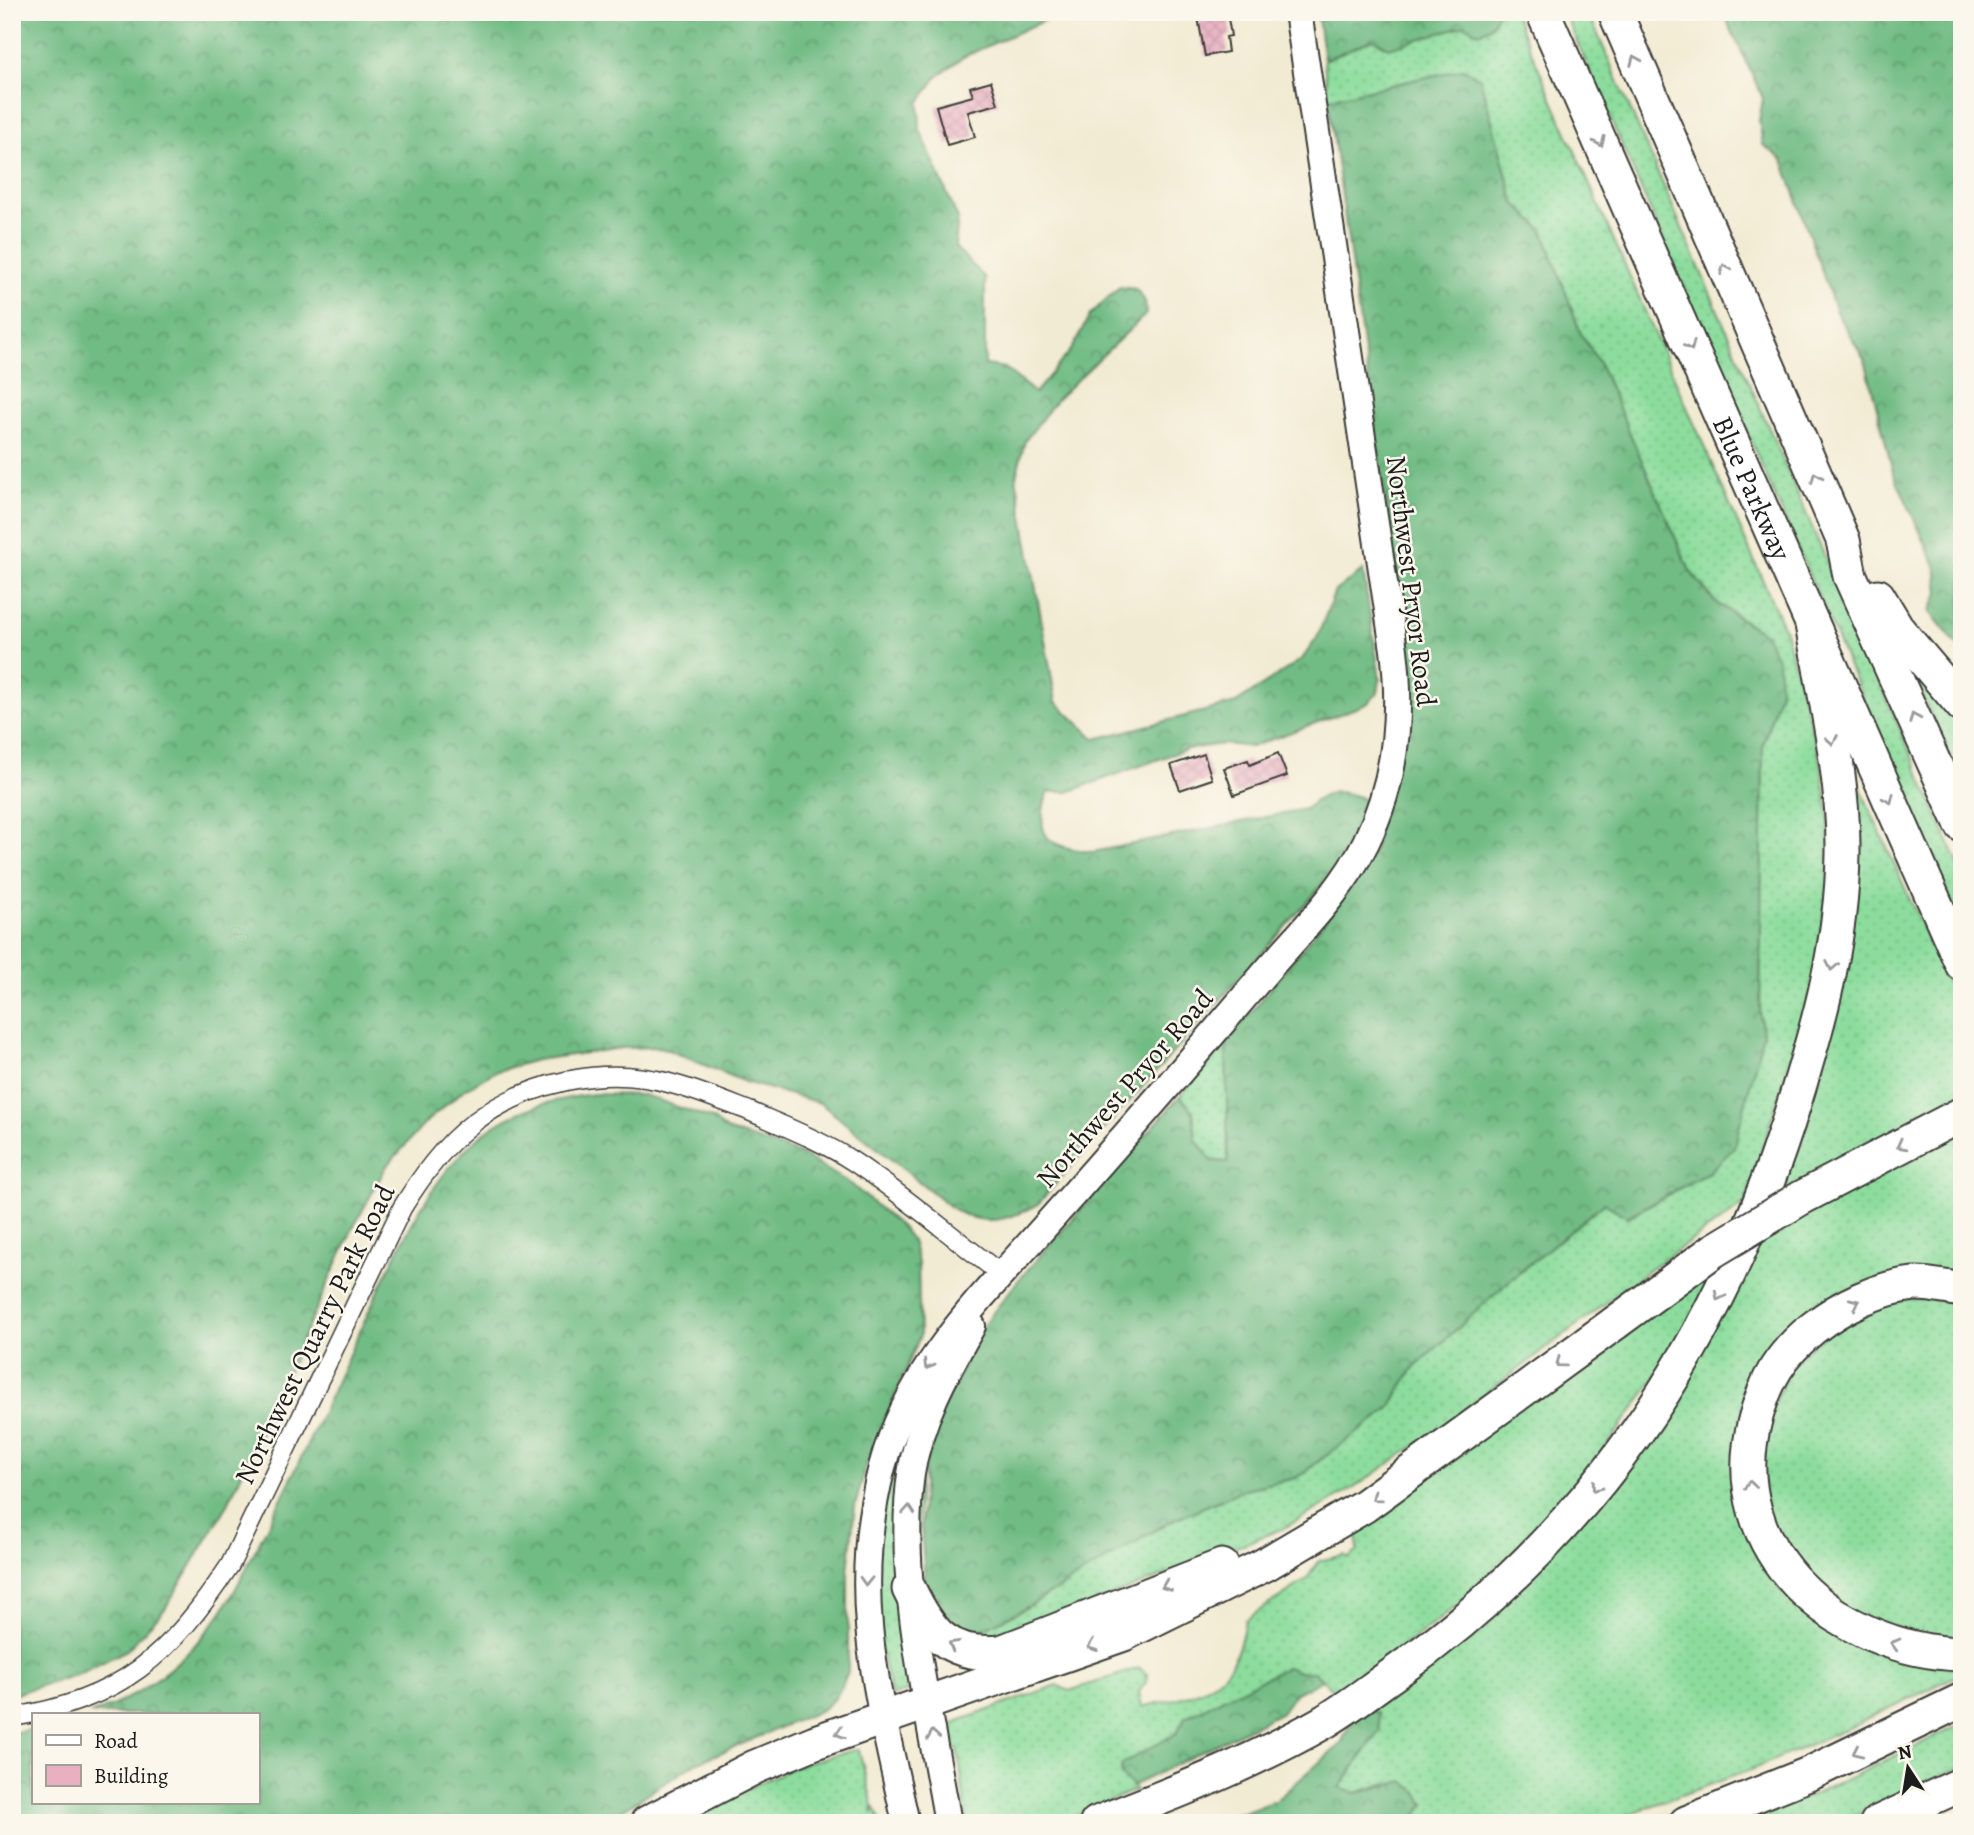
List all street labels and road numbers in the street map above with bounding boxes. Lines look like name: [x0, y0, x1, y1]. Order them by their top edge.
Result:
street label: Blue Parkway: [1703, 410, 1800, 567]
street label: Northwest Pryor Road: [1377, 453, 1445, 710]
street label: Northwest Pryor Road: [1028, 980, 1223, 1196]
street label: Northwest Quarry Park Road: [226, 1177, 405, 1491]

